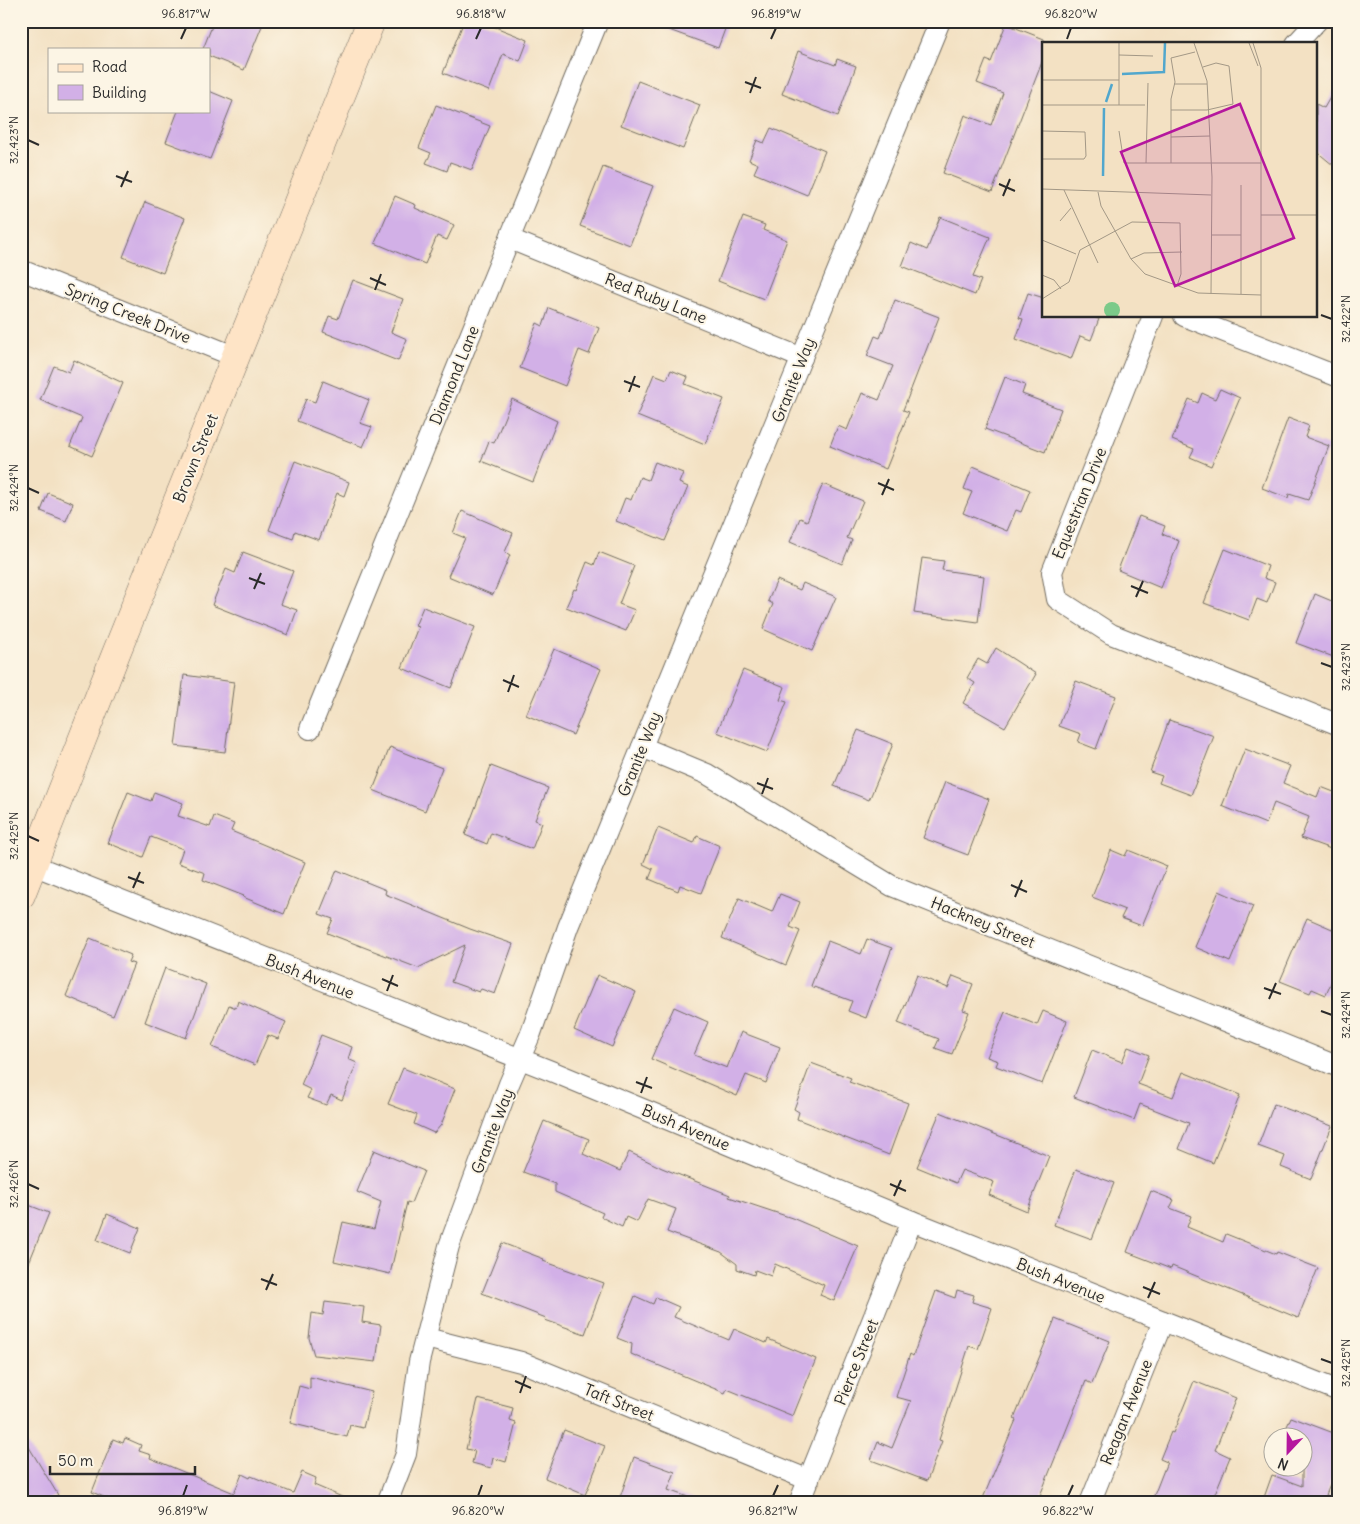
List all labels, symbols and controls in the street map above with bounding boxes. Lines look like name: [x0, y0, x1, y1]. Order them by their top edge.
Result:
text: 96.817°W: [162, 6, 210, 21]
text: 96.818°W: [456, 6, 506, 21]
text: 96.819°W: [751, 6, 801, 21]
text: 96.820°W: [1045, 6, 1097, 21]
inset map: [1042, 42, 1318, 318]
legend: [48, 48, 210, 112]
text: Road: [92, 57, 127, 76]
text: Building: [92, 83, 147, 102]
text: 32.423°N: [6, 116, 21, 164]
street label: Red Ruby Lane: [602, 268, 710, 328]
street label: Spring Creek Drive: [62, 279, 194, 347]
text: 32.422°N: [1338, 295, 1353, 343]
street label: Diamond Lane: [425, 322, 483, 428]
street label: Granite Way: [767, 335, 819, 425]
street label: Brown Street: [168, 410, 222, 505]
street label: Equestrian Drive: [1047, 444, 1111, 562]
text: 32.424°N: [6, 464, 21, 512]
text: 32.423°N: [1338, 643, 1353, 691]
street label: Granite Way: [613, 709, 665, 799]
text: 32.425°N: [6, 812, 21, 860]
street label: Hackney Street: [928, 892, 1038, 952]
street label: Bush Avenue: [263, 949, 357, 1003]
text: 32.424°N: [1338, 991, 1353, 1039]
street label: Granite Way: [467, 1086, 517, 1176]
street label: Bush Avenue: [639, 1099, 733, 1155]
text: 32.426°N: [6, 1160, 21, 1208]
street label: Bush Avenue: [1014, 1253, 1108, 1307]
street label: Pierce Street: [830, 1315, 883, 1408]
text: 32.425°N: [1338, 1339, 1353, 1387]
street label: Reagan Avenue: [1096, 1356, 1156, 1468]
street label: Taft Street: [581, 1379, 657, 1425]
north arrow: [1262, 1426, 1312, 1476]
scale bar: [50, 1444, 195, 1476]
text: 50 m: [58, 1451, 93, 1470]
text: N: [1275, 1454, 1291, 1474]
text: 96.819°W: [158, 1503, 208, 1518]
text: 96.820°W: [452, 1503, 504, 1518]
text: 96.821°W: [748, 1503, 798, 1518]
text: 96.822°W: [1042, 1503, 1094, 1518]

